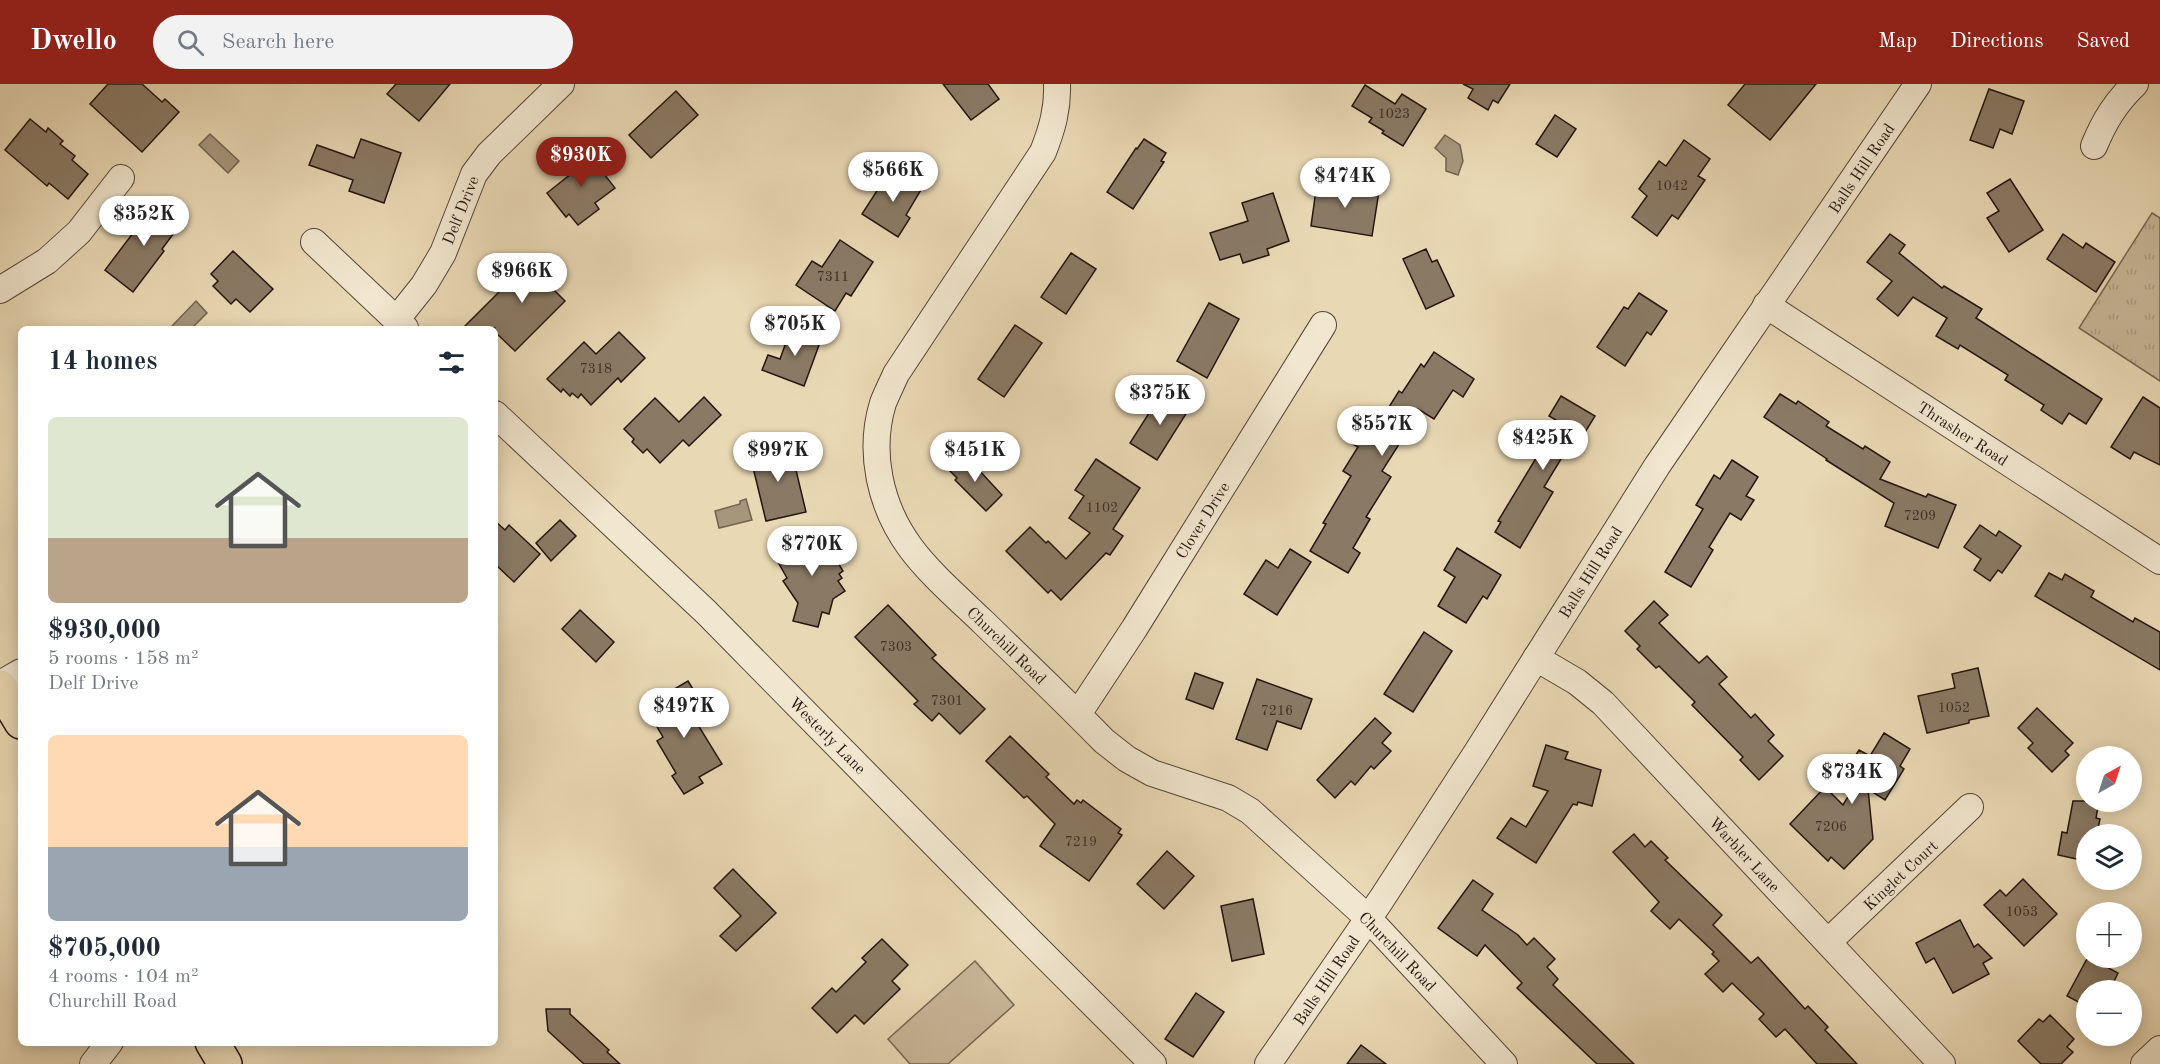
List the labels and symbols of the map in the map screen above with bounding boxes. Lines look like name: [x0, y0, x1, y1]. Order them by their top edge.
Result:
house number: 1023: [1378, 107, 1410, 121]
street label: Balls Hill Road: [1827, 121, 1899, 217]
pin: $930K: [539, 137, 623, 188]
pin: $566K: [851, 152, 935, 203]
pin: $474K: [1303, 158, 1387, 209]
street label: Delf Drive: [441, 174, 483, 247]
house number: 1042: [1656, 179, 1688, 193]
pin: $352K: [102, 196, 186, 247]
pin: $966K: [480, 253, 564, 304]
house number: 7311: [817, 270, 849, 284]
pin: $705K: [753, 306, 837, 357]
house number: 7318: [580, 362, 612, 376]
pin: $375K: [1118, 375, 1202, 426]
street label: Thrasher Road: [1914, 400, 2010, 470]
pin: $557K: [1340, 406, 1424, 457]
pin: $425K: [1501, 420, 1585, 471]
pin: $997K: [736, 432, 820, 483]
pin: $451K: [933, 432, 1017, 483]
street label: Clover Drive: [1174, 480, 1233, 562]
house number: 1102: [1086, 501, 1118, 515]
house number: 7209: [1904, 509, 1936, 523]
street label: Balls Hill Road: [1557, 524, 1626, 622]
pin: $770K: [770, 526, 854, 577]
street label: Churchill Road: [963, 605, 1048, 688]
house number: 7303: [880, 640, 912, 654]
pin: $497K: [642, 688, 726, 739]
house number: 7301: [931, 694, 963, 708]
street label: Westerly Lane: [785, 695, 868, 778]
house number: 1052: [1938, 701, 1970, 715]
house number: 7216: [1261, 704, 1293, 718]
north arrow: [2076, 746, 2142, 812]
pin: $734K: [1810, 754, 1894, 805]
street label: Warbler Lane: [1705, 815, 1782, 896]
house number: 7206: [1815, 820, 1847, 834]
house number: 7219: [1065, 835, 1097, 849]
street label: Kinglet Court: [1861, 838, 1942, 915]
house number: 1053: [2006, 905, 2038, 919]
street label: Churchill Road: [1355, 910, 1438, 995]
street label: Balls Hill Road: [1292, 933, 1364, 1029]

